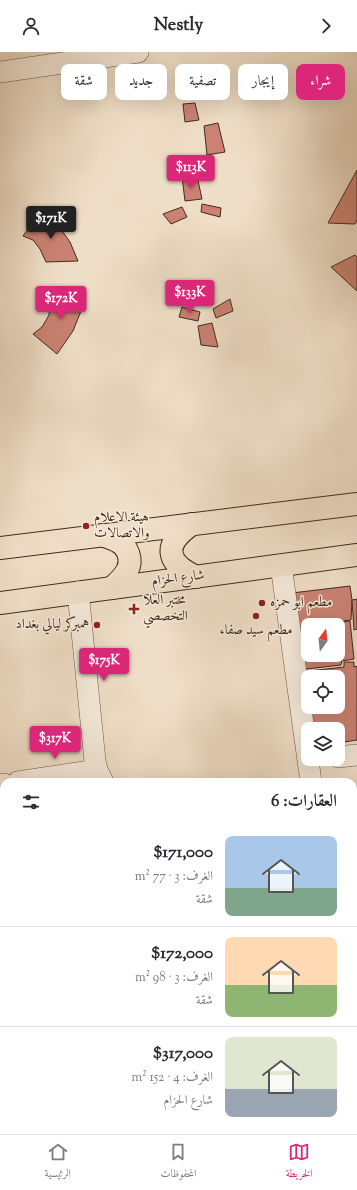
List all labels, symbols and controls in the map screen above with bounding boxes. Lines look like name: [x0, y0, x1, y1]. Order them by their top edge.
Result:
text: Nestly: [154, 13, 203, 39]
icon: person: [20, 15, 42, 37]
icon: forward: [315, 15, 337, 37]
chip: شقة: [61, 64, 107, 100]
chip: جديد: [115, 64, 167, 100]
chip: تصفية: [175, 64, 230, 100]
chip: إيجار: [238, 64, 288, 100]
chip: شراء: [296, 64, 345, 100]
pin: $113K: [163, 155, 219, 189]
text: $113K: [176, 159, 206, 177]
pin: $171K: [23, 206, 79, 240]
text: $171K: [35, 210, 67, 228]
pin: $133K: [162, 280, 218, 314]
text: $133K: [174, 284, 206, 302]
pin: $172K: [33, 286, 89, 320]
text: $172K: [44, 290, 78, 308]
place label: هيئة الاعلام والاتصالات: [94, 508, 150, 544]
marker: هيئة الاعلام والاتصالات: [81, 521, 91, 531]
street label: شارع الحزام: [150, 566, 206, 593]
place label: مختبر العلا التخصصي: [143, 591, 188, 629]
place label: مطعم ابو حمزه: [270, 593, 332, 615]
marker: مطعم ابو حمزه: [257, 598, 267, 608]
marker: مختبر العلا التخصصي: [128, 603, 140, 615]
marker: مطعم سيد صفاء: [251, 611, 261, 621]
place label: همبركر ليالي بغداد: [15, 615, 89, 635]
north arrow: [301, 618, 345, 662]
map controls: [301, 618, 345, 766]
marker: همبركر ليالي بغداد: [92, 620, 102, 630]
place label: مطعم سيد صفاء: [219, 621, 293, 643]
pin: $175K: [76, 648, 132, 682]
text: $175K: [88, 652, 120, 670]
button: locate: [301, 670, 345, 714]
button: layers: [301, 722, 345, 766]
pin: $317K: [27, 726, 83, 760]
text: $317K: [39, 730, 71, 748]
text: العقارات: 6: [271, 790, 337, 814]
icon: filters: [20, 791, 42, 813]
text: $171,000: [153, 841, 213, 865]
icon: home: [257, 852, 305, 900]
text: الغرف: 3 · 77 m²: [135, 868, 213, 886]
text: شقة: [196, 891, 213, 909]
text: $172,000: [151, 942, 213, 966]
icon: home: [257, 953, 305, 1001]
text: الغرف: 3 · 98 m²: [135, 969, 213, 987]
text: شقة: [196, 992, 213, 1010]
text: $317,000: [153, 1042, 213, 1066]
icon: home: [257, 1053, 305, 1101]
text: الغرف: 4 · 152 m²: [131, 1069, 213, 1087]
text: شارع الحزام: [163, 1092, 213, 1110]
tab: الرئيسية: [45, 1141, 71, 1184]
tab: المحفوظات: [160, 1141, 196, 1184]
tab: الخريطة: [286, 1141, 312, 1184]

